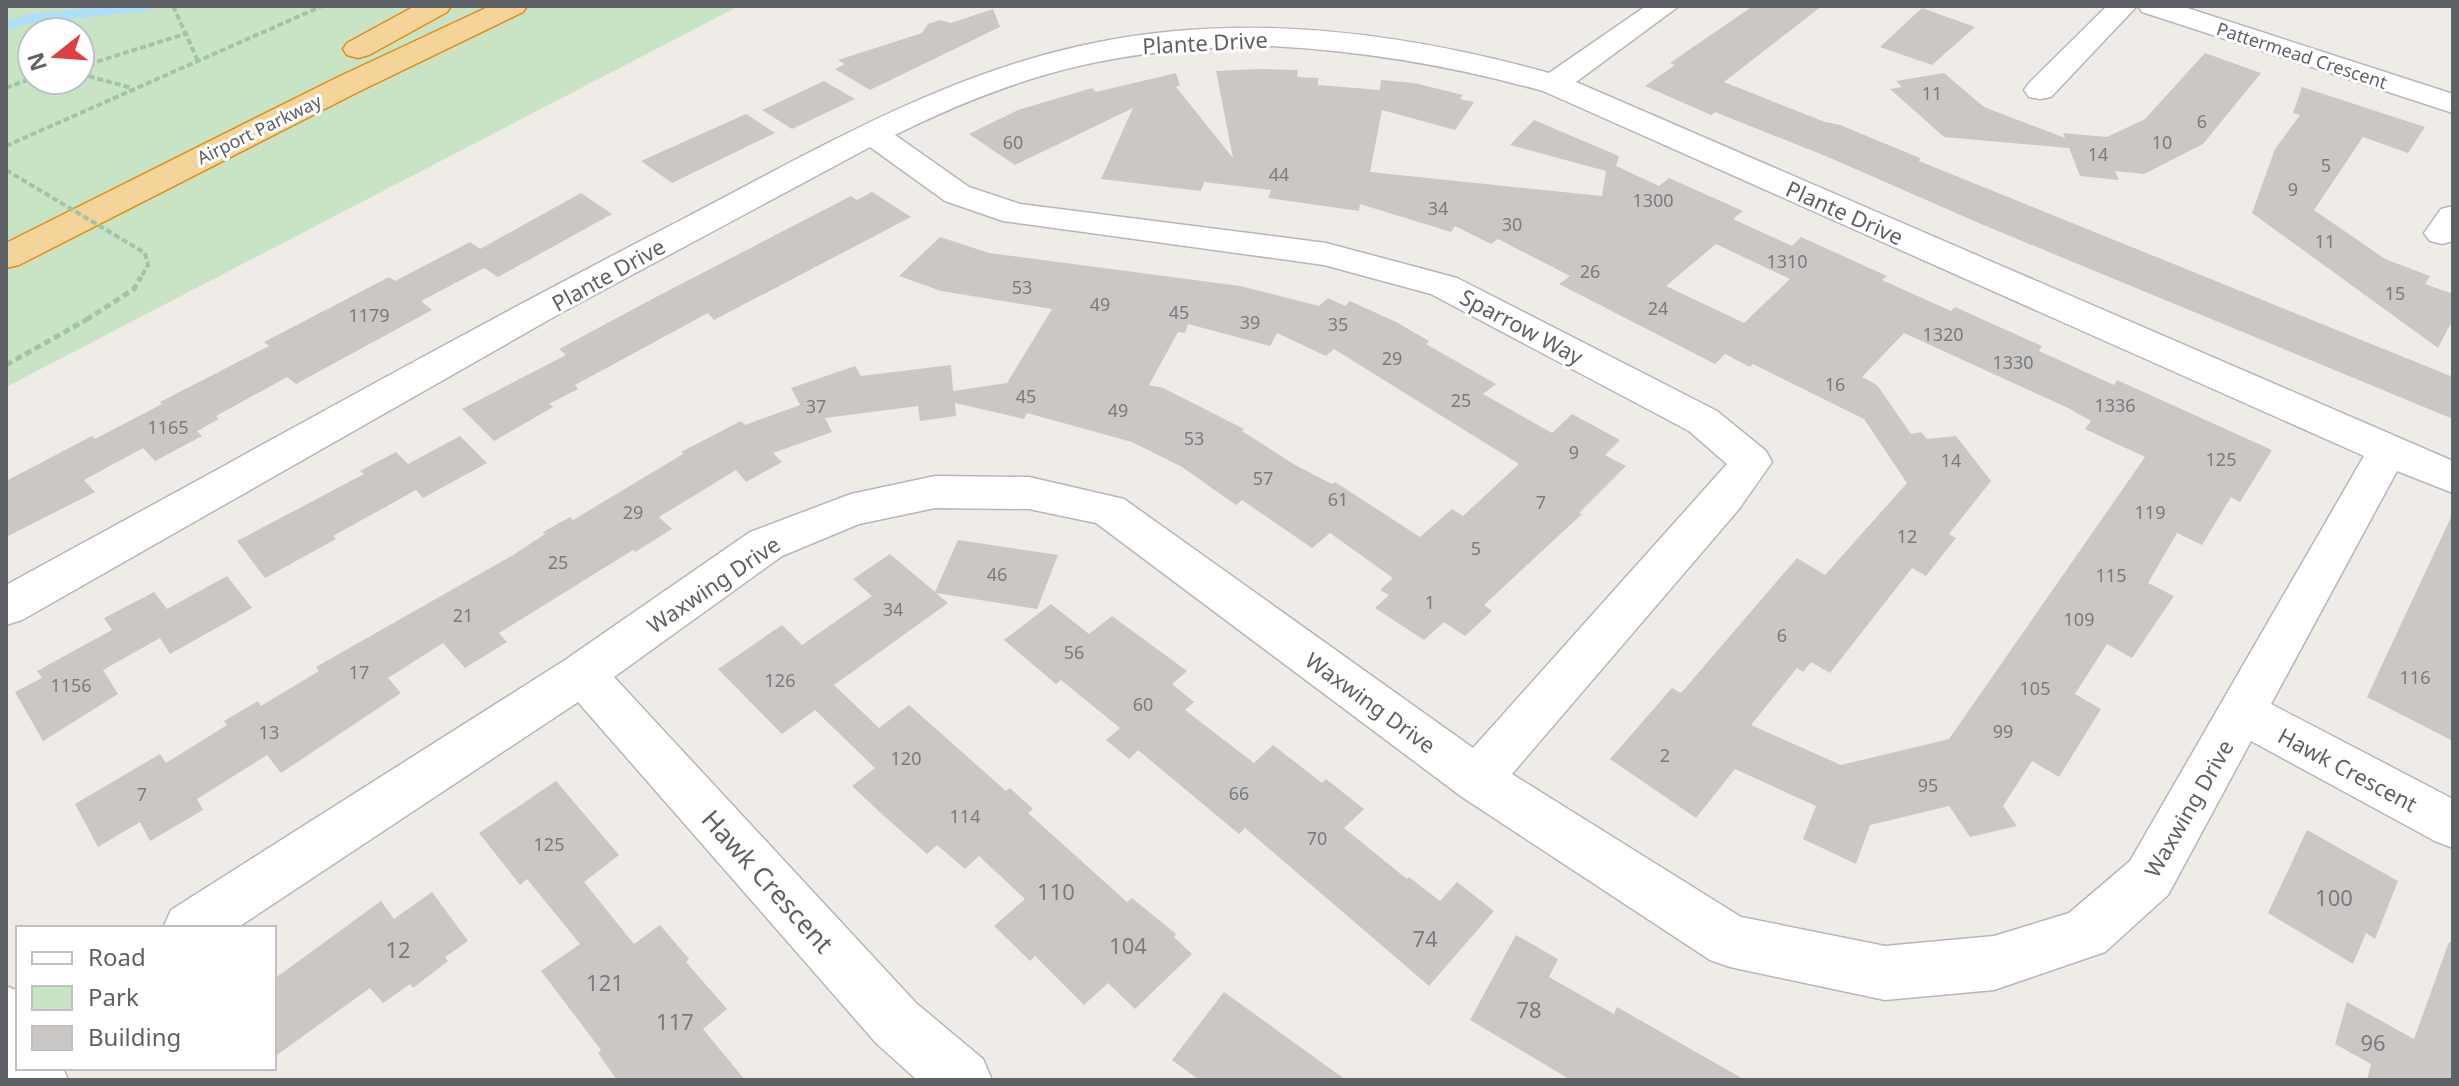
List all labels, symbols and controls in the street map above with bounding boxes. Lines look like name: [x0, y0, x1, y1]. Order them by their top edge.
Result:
north arrow: [16, 16, 96, 96]
street label: Pattermead Crescent: [2214, 16, 2391, 94]
street label: Plante Drive: [1142, 24, 1268, 60]
text: N: [19, 49, 53, 75]
house number: 11: [1922, 81, 1942, 105]
street label: Airport Parkway: [193, 88, 326, 170]
house number: 6: [2197, 109, 2207, 133]
house number: 60: [1003, 130, 1023, 154]
house number: 10: [2152, 130, 2172, 154]
house number: 14: [2088, 142, 2108, 166]
house number: 5: [2321, 153, 2331, 177]
house number: 44: [1269, 162, 1289, 186]
street label: Plante Drive: [1782, 173, 1908, 251]
house number: 9: [2288, 177, 2298, 201]
house number: 1300: [1632, 188, 1674, 212]
house number: 34: [1428, 196, 1448, 220]
house number: 30: [1502, 212, 1522, 236]
house number: 11: [2315, 229, 2335, 253]
street label: Plante Drive: [546, 230, 670, 318]
house number: 1310: [1766, 249, 1808, 273]
house number: 26: [1580, 259, 1600, 283]
house number: 53: [1012, 275, 1032, 299]
street label: Sparrow Way: [1455, 281, 1589, 371]
house number: 15: [2385, 281, 2405, 305]
house number: 49: [1090, 292, 1110, 316]
house number: 24: [1648, 296, 1668, 320]
house number: 45: [1169, 300, 1189, 324]
house number: 1179: [348, 303, 390, 327]
house number: 39: [1240, 310, 1260, 334]
house number: 35: [1328, 312, 1348, 336]
house number: 1320: [1922, 322, 1964, 346]
house number: 29: [1382, 346, 1402, 370]
house number: 1330: [1992, 350, 2034, 374]
house number: 16: [1825, 372, 1845, 396]
house number: 45: [1016, 384, 1036, 408]
house number: 25: [1451, 388, 1471, 412]
house number: 1336: [2094, 393, 2136, 417]
house number: 37: [806, 394, 826, 418]
house number: 49: [1108, 398, 1128, 422]
house number: 1165: [147, 415, 189, 439]
house number: 53: [1184, 426, 1204, 450]
house number: 9: [1569, 440, 1579, 464]
house number: 125: [2206, 447, 2236, 471]
house number: 14: [1941, 448, 1961, 472]
house number: 57: [1253, 466, 1273, 490]
house number: 61: [1328, 487, 1348, 511]
house number: 7: [1536, 490, 1546, 514]
house number: 29: [623, 500, 643, 524]
house number: 119: [2135, 500, 2165, 524]
house number: 12: [1897, 524, 1917, 548]
street label: Waxwing Drive: [641, 528, 785, 640]
house number: 5: [1471, 536, 1481, 560]
house number: 25: [548, 550, 568, 574]
house number: 46: [987, 562, 1007, 586]
house number: 115: [2096, 563, 2126, 587]
house number: 1: [1425, 590, 1435, 614]
house number: 34: [883, 597, 903, 621]
house number: 21: [453, 603, 473, 627]
house number: 109: [2064, 607, 2094, 631]
house number: 6: [1777, 623, 1787, 647]
house number: 56: [1064, 640, 1084, 664]
street label: Waxwing Drive: [1300, 645, 1442, 759]
house number: 17: [349, 660, 369, 684]
house number: 116: [2400, 665, 2430, 689]
house number: 126: [765, 668, 795, 692]
house number: 1156: [50, 673, 92, 697]
house number: 105: [2020, 676, 2050, 700]
house number: 60: [1133, 692, 1153, 716]
house number: 99: [1993, 719, 2013, 743]
house number: 13: [259, 720, 279, 744]
street label: Hawk Crescent: [2273, 720, 2423, 818]
street label: Waxwing Drive: [2136, 734, 2240, 882]
house number: 2: [1660, 743, 1670, 767]
house number: 120: [891, 746, 921, 770]
house number: 95: [1918, 773, 1938, 797]
house number: 66: [1229, 781, 1249, 805]
house number: 7: [137, 782, 147, 806]
street label: Hawk Crescent: [694, 802, 842, 960]
house number: 114: [950, 804, 980, 828]
house number: 70: [1307, 826, 1327, 850]
house number: 125: [534, 832, 564, 856]
house number: 110: [1037, 876, 1075, 906]
house number: 100: [2315, 882, 2353, 912]
house number: 74: [1412, 923, 1438, 953]
legend: [16, 926, 276, 1070]
house number: 104: [1109, 930, 1147, 960]
house number: 12: [385, 934, 411, 964]
text: Road: [88, 940, 146, 973]
house number: 121: [586, 967, 624, 997]
text: Park: [88, 980, 139, 1013]
house number: 78: [1516, 994, 1542, 1024]
house number: 117: [656, 1006, 694, 1036]
text: Building: [88, 1020, 181, 1053]
house number: 96: [2360, 1027, 2386, 1057]

